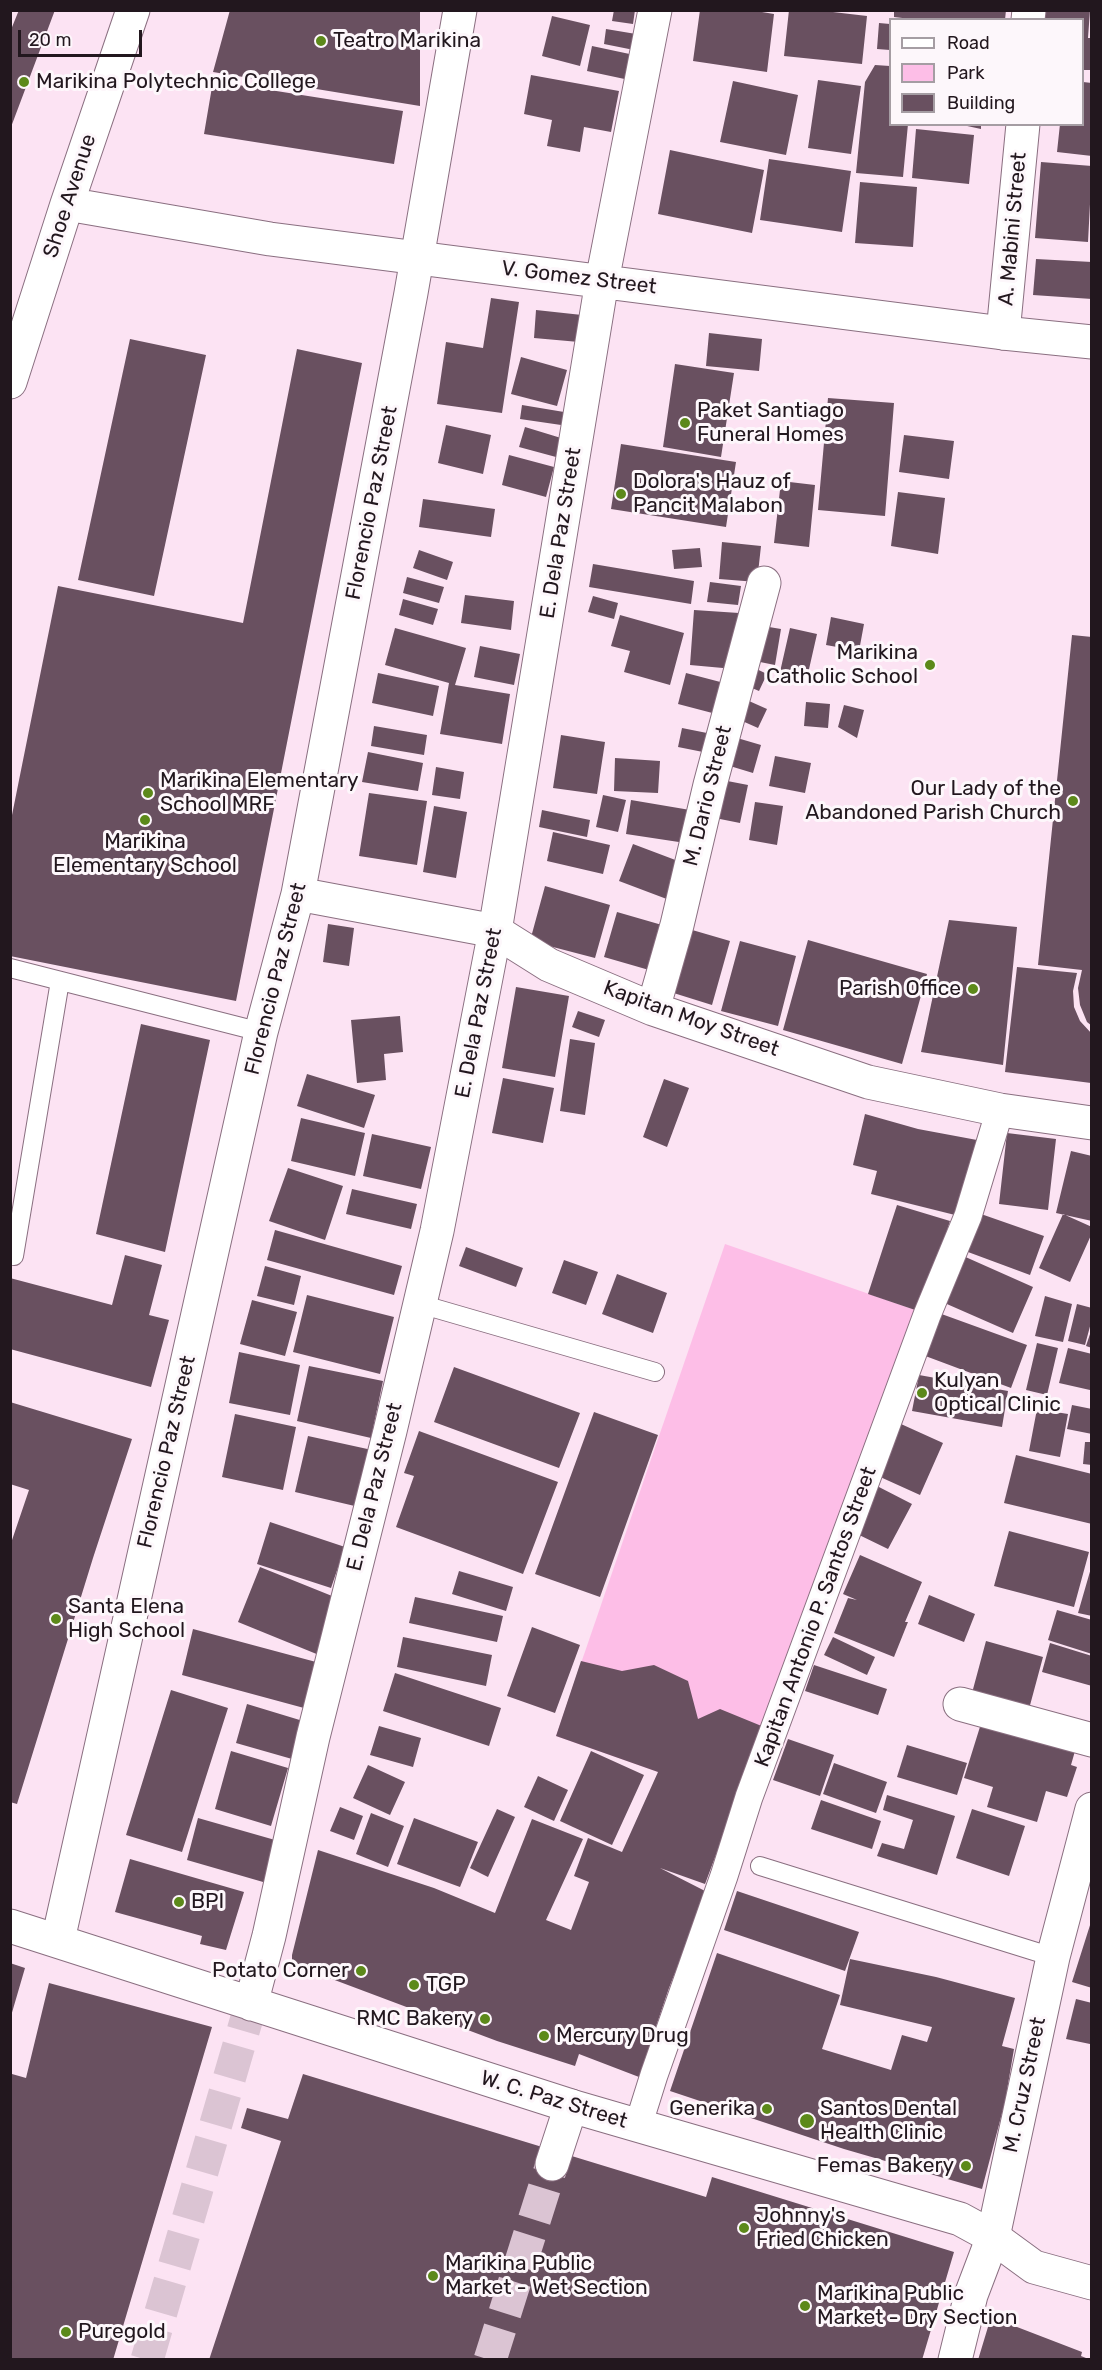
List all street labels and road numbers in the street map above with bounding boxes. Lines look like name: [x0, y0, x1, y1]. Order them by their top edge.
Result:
street label: Shoe Avenue: [38, 131, 102, 261]
street label: A. Mabini Street: [994, 151, 1032, 307]
street label: V. Gomez Street: [500, 256, 658, 300]
street label: Florencio Paz Street: [341, 404, 403, 602]
street label: E. Dela Paz Street: [535, 446, 587, 620]
street label: M. Dario Street: [678, 723, 738, 869]
street label: Florencio Paz Street: [240, 880, 312, 1078]
street label: E. Dela Paz Street: [450, 926, 508, 1100]
street label: Kapitan Moy Street: [600, 976, 782, 1062]
street label: Florencio Paz Street: [133, 1353, 201, 1551]
street label: E. Dela Paz Street: [342, 1400, 408, 1574]
street label: Kapitan Antonio P. Santos Street: [750, 1463, 882, 1771]
street label: M. Cruz Street: [998, 2015, 1052, 2155]
street label: W. C. Paz Street: [478, 2066, 630, 2134]

